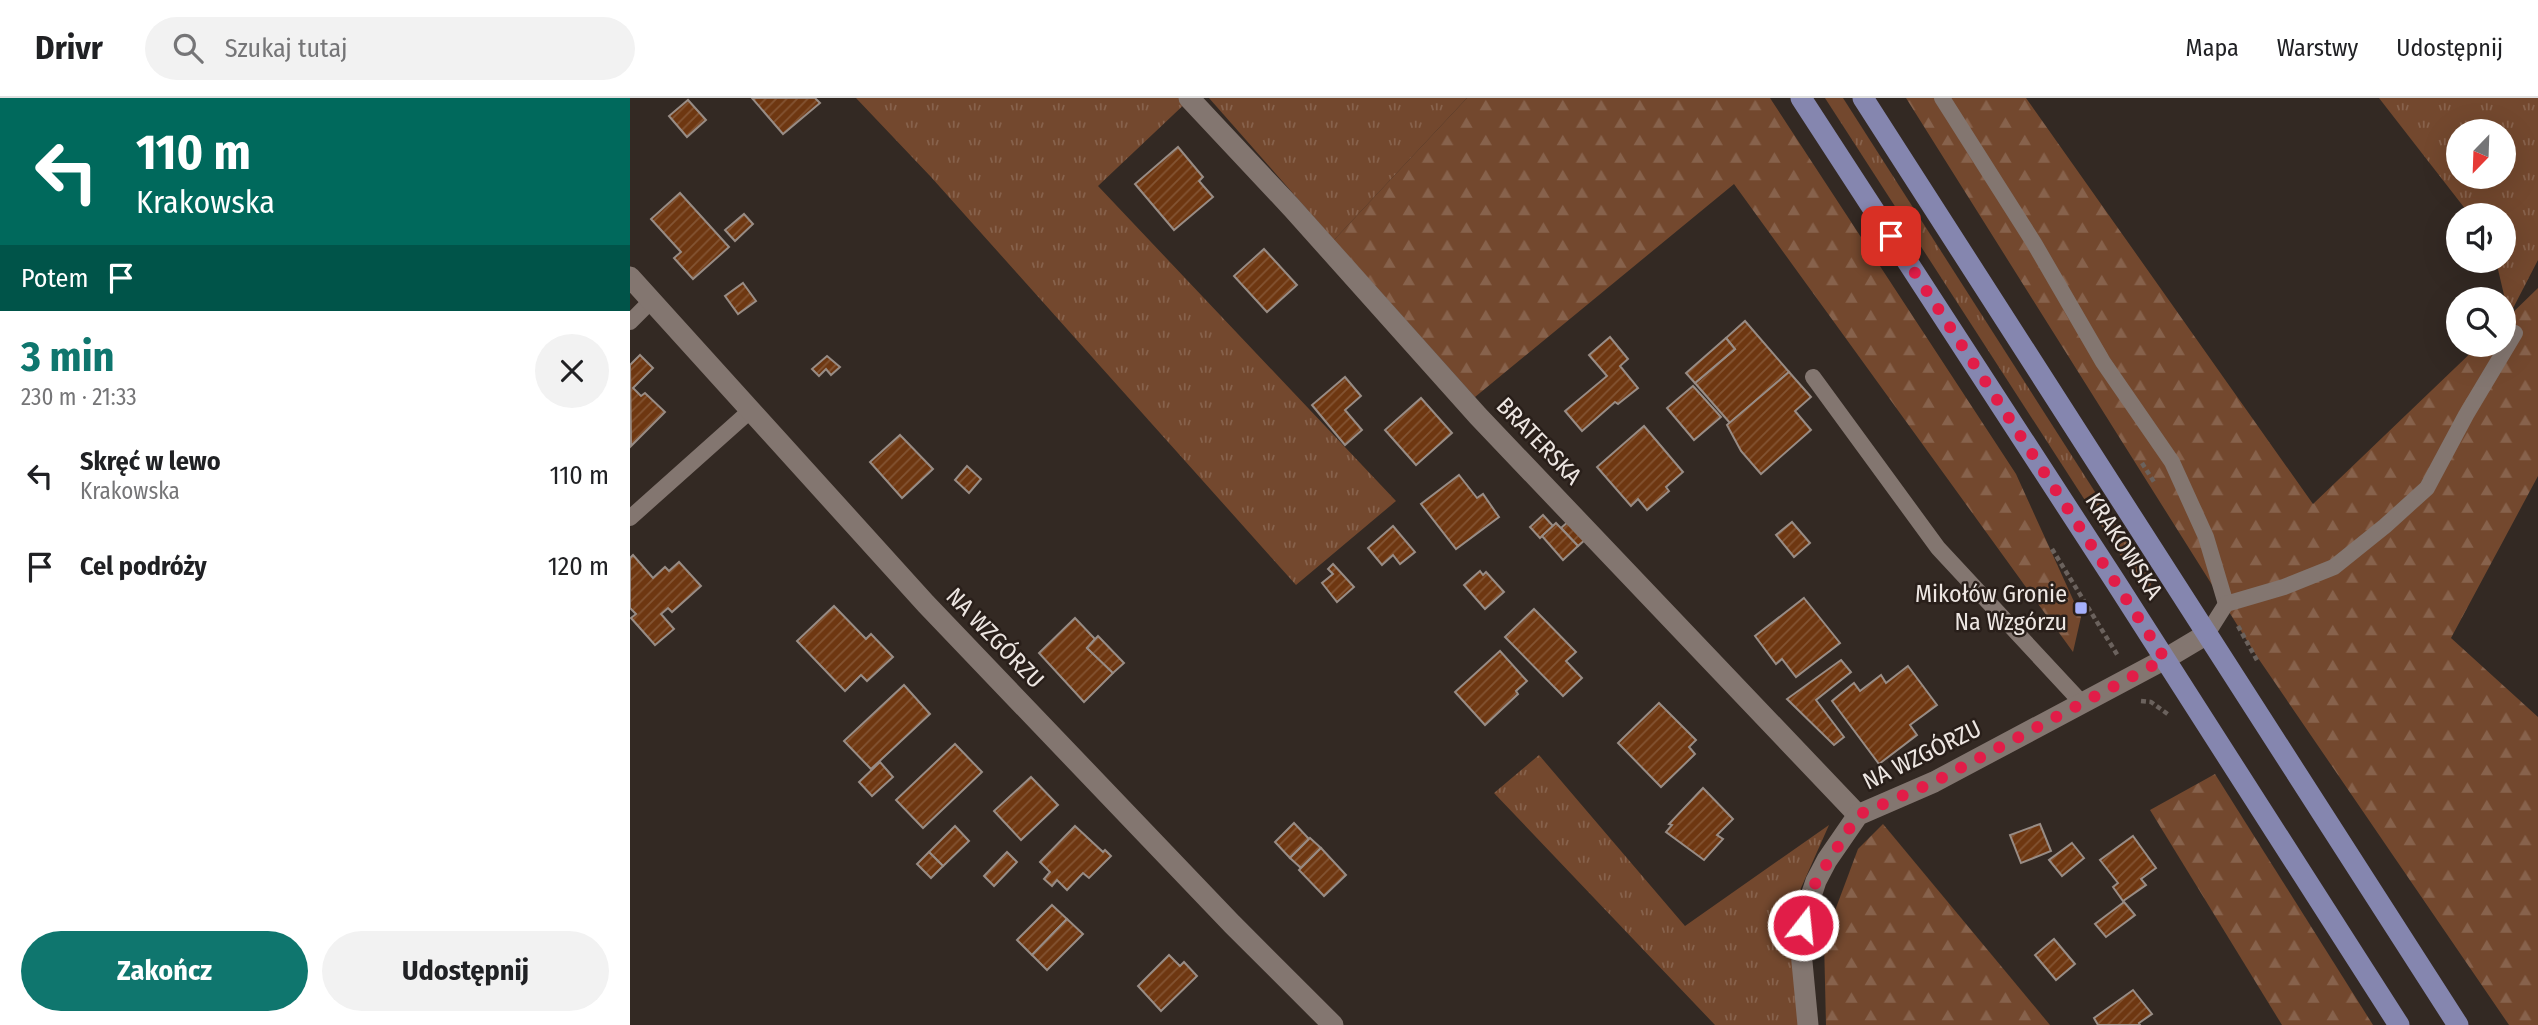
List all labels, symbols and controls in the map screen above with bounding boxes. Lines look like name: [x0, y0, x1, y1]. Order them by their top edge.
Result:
search box: [145, 17, 635, 80]
text: Drivr: [35, 28, 103, 68]
icon: search: [169, 29, 207, 67]
text: Szukaj tutaj: [225, 33, 347, 64]
text: Mapa: [2186, 34, 2239, 62]
text: Warstwy: [2277, 34, 2358, 62]
text: Udostępnij: [2396, 34, 2503, 62]
north arrow: [2446, 119, 2516, 189]
map controls: [2446, 119, 2516, 357]
text: 110 m: [136, 123, 251, 182]
icon: left: [21, 126, 112, 217]
text: Krakowska: [136, 183, 275, 221]
button: sound: [2446, 203, 2516, 273]
pin: [1861, 206, 1921, 266]
icon: arrive: [1872, 217, 1910, 255]
icon: arrive: [102, 259, 140, 297]
text: Potem: [21, 263, 88, 294]
button: search: [2446, 287, 2516, 357]
text: 3 min: [21, 332, 115, 382]
button: close: [535, 334, 609, 408]
text: 230 m · 21:33: [21, 383, 137, 411]
street label: BRATERSKA: [1491, 392, 1588, 491]
text: Skręć w lewo: [80, 446, 221, 477]
icon: left: [21, 457, 59, 495]
text: 110 m: [549, 460, 609, 491]
text: Krakowska: [80, 477, 180, 505]
street label: KRAKOWSKA: [2079, 488, 2169, 605]
icon: arrive: [21, 548, 59, 586]
text: Cel podróży: [80, 551, 207, 582]
text: 120 m: [548, 551, 609, 582]
place label: Mikołów Gronie Na Wzgórzu: [1915, 580, 2067, 636]
street label: NA WZGÓRZU: [940, 582, 1050, 694]
marker: Mikołów Gronie Na Wzgórzu: [2073, 600, 2089, 616]
street label: NA WZGÓRZU: [1858, 713, 1986, 796]
position arrow: [1766, 888, 1840, 962]
button: Zakończ: [21, 931, 308, 1011]
button: Udostępnij: [322, 931, 609, 1011]

